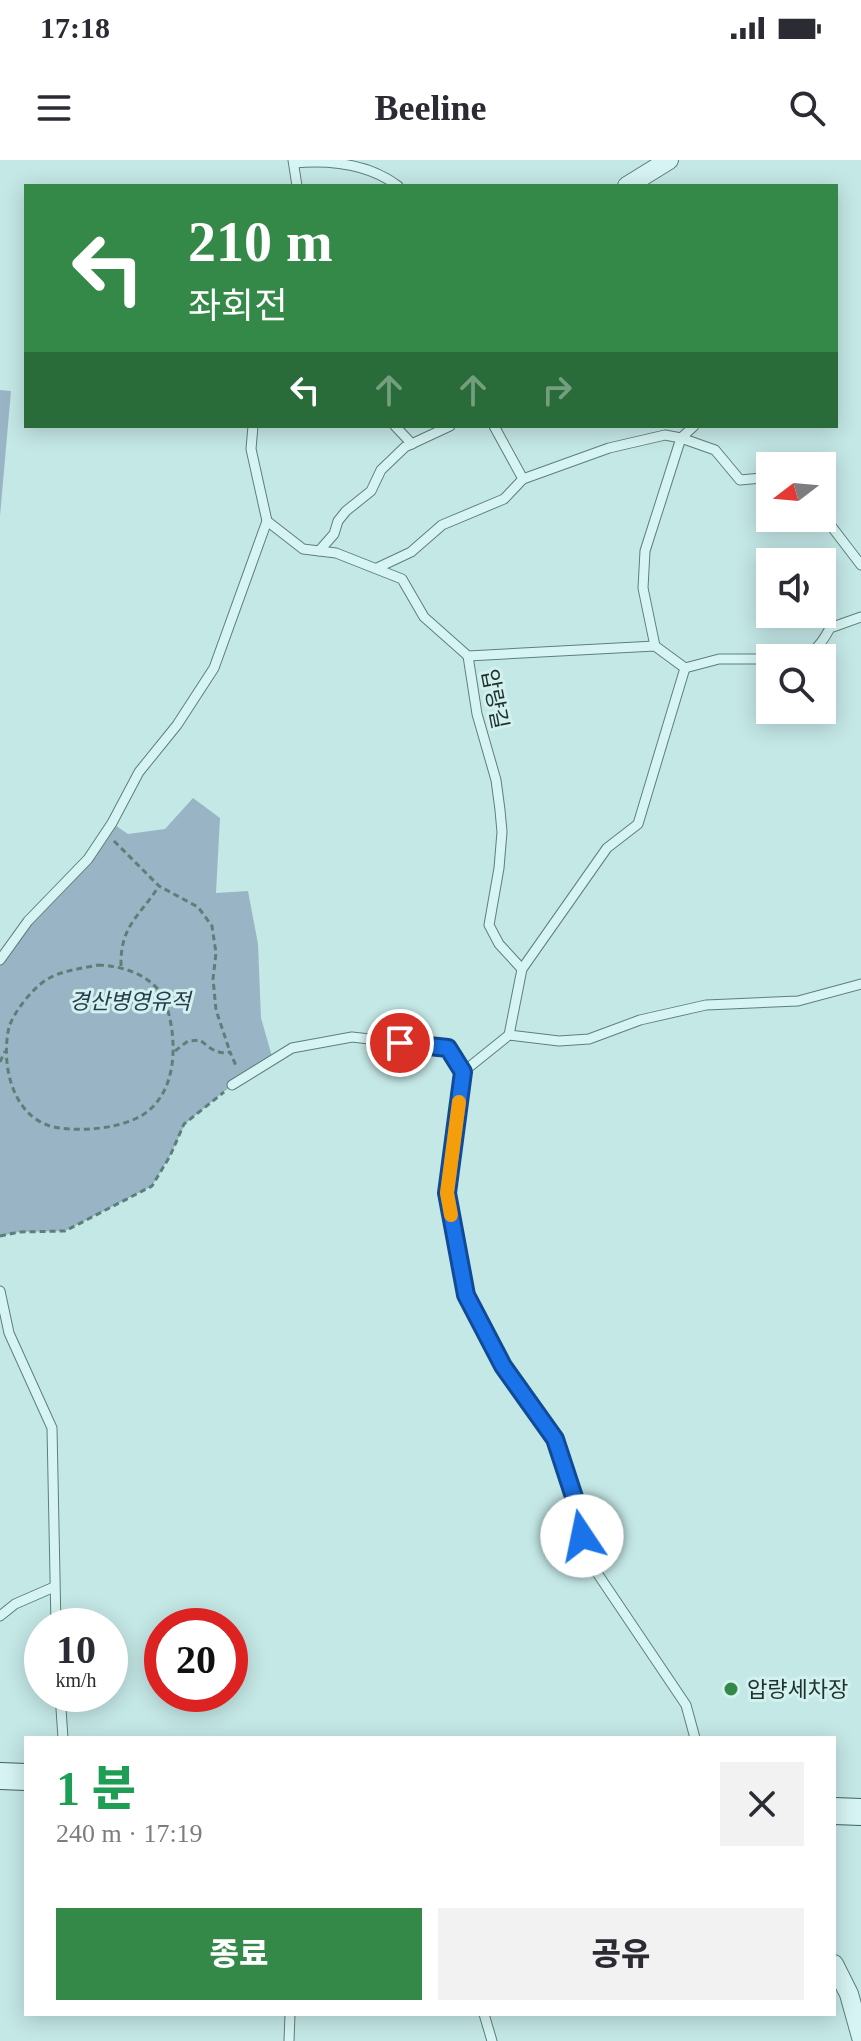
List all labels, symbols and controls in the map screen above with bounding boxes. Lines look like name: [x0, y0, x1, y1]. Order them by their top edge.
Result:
text: 17:18: [40, 11, 110, 44]
icon: menu: [32, 86, 76, 130]
icon: search: [785, 86, 829, 130]
text: Beeline: [375, 88, 486, 128]
text: 210 m: [188, 211, 333, 273]
icon: left: [56, 216, 160, 320]
text: 좌회전: [188, 286, 287, 326]
icon: left: [283, 368, 327, 412]
icon: ahead: [367, 368, 411, 412]
icon: ahead: [451, 368, 495, 412]
icon: right: [535, 368, 579, 412]
north arrow: [756, 452, 836, 532]
map controls: [756, 452, 836, 724]
button: sound: [756, 548, 836, 628]
button: search: [756, 644, 836, 724]
street label: 압량길: [477, 667, 513, 731]
park label: 경산병영유적: [69, 989, 193, 1014]
pin: [366, 1009, 434, 1077]
icon: arrive: [378, 1021, 422, 1065]
position arrow: [540, 1494, 624, 1578]
speed limit sign: 20: [144, 1608, 248, 1712]
text: 10: [56, 1627, 96, 1672]
text: km/h: [55, 1669, 97, 1691]
place label: 압량세차장: [747, 1677, 848, 1702]
marker: 압량세차장: [722, 1680, 740, 1698]
text: 1 분: [56, 1762, 136, 1815]
button: close: [720, 1762, 804, 1846]
text: 240 m · 17:19: [56, 1819, 203, 1848]
button: 종료: [56, 1908, 422, 2000]
button: 공유: [438, 1908, 804, 2000]

